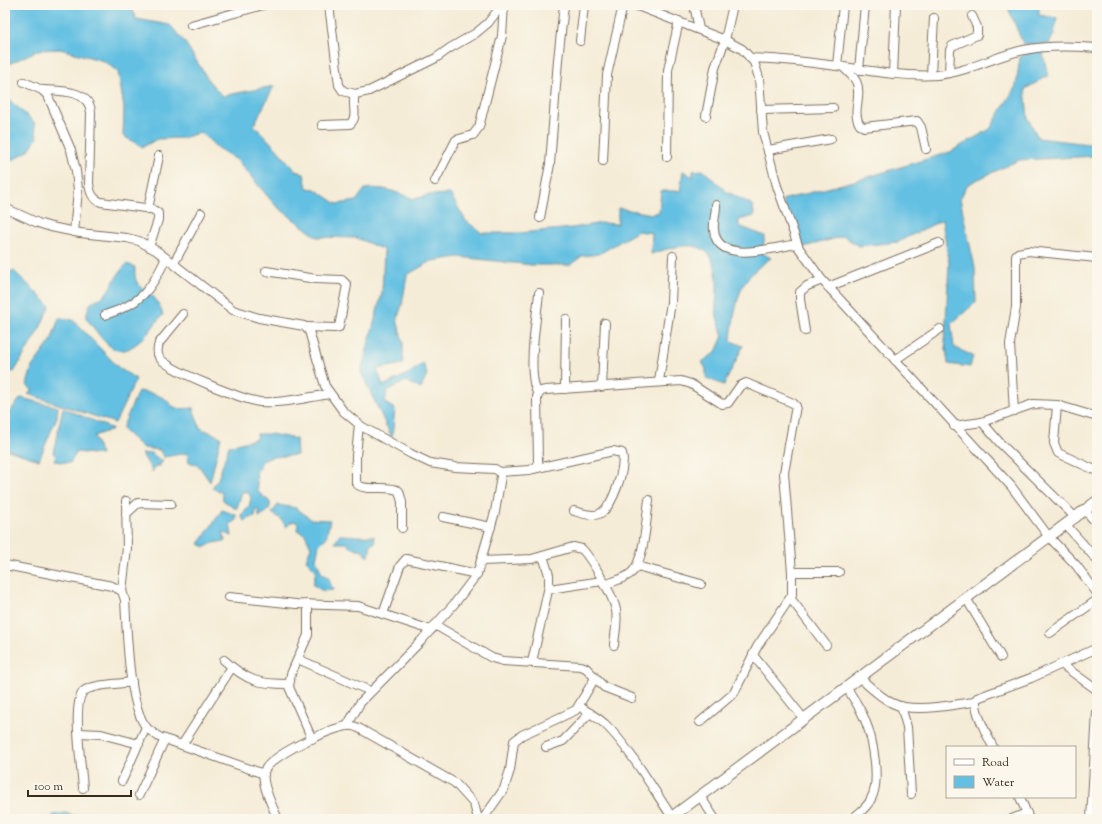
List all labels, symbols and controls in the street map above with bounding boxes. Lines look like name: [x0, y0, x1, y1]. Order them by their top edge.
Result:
legend: [946, 746, 1076, 798]
text: Road: [982, 754, 1009, 772]
scale bar: [28, 772, 131, 798]
text: Water: [982, 774, 1015, 792]
text: 100 m: [34, 778, 63, 796]

